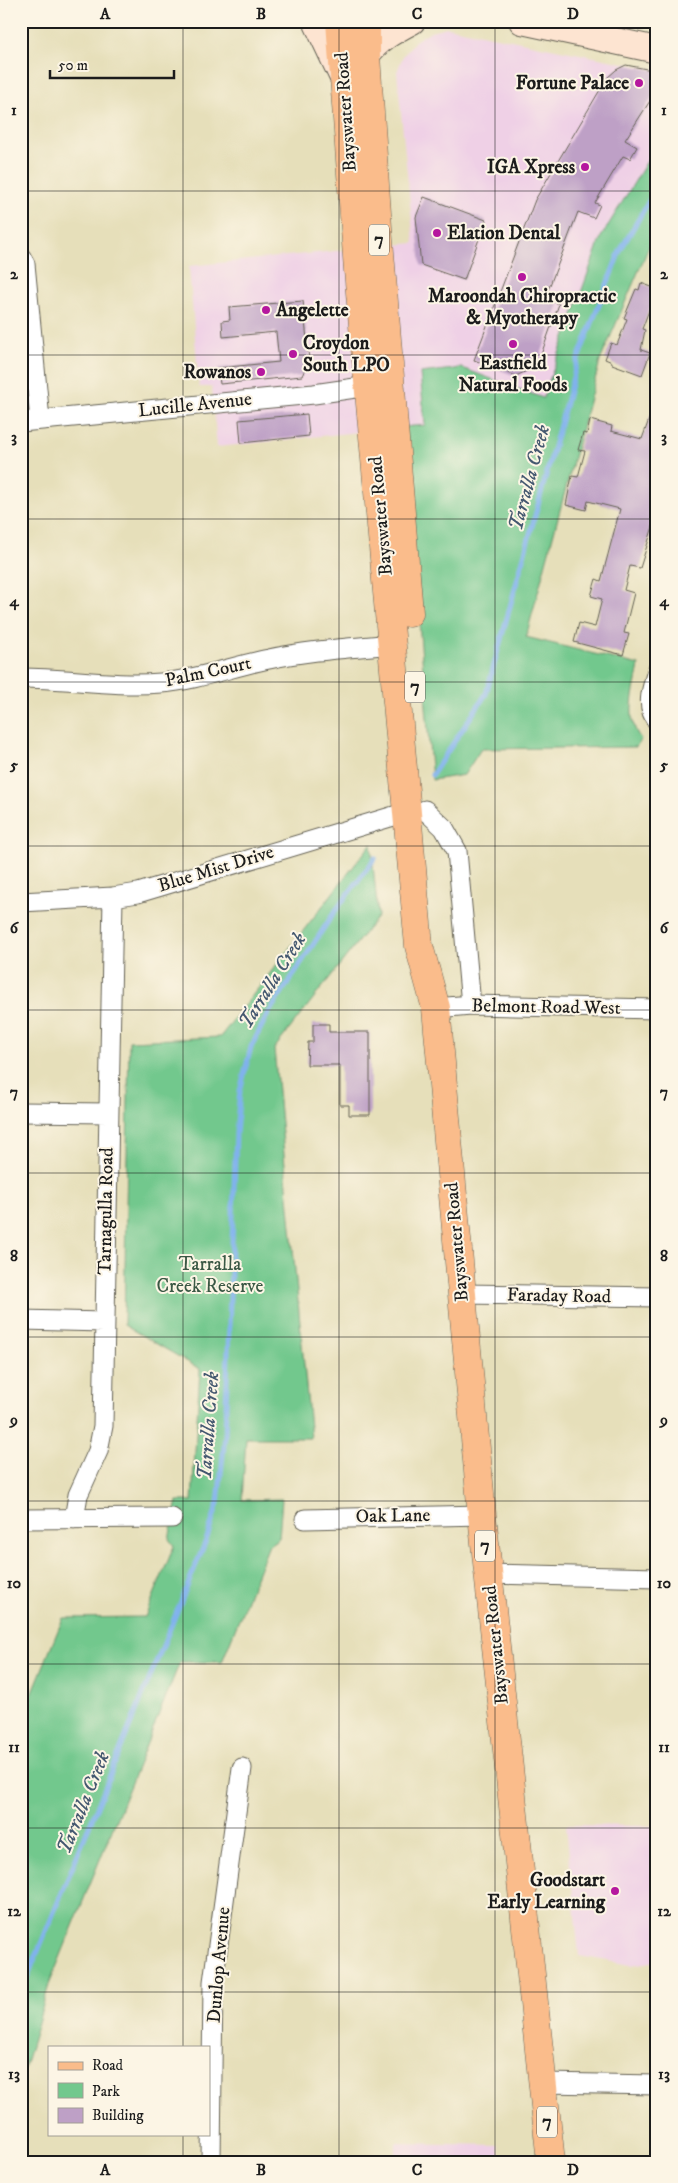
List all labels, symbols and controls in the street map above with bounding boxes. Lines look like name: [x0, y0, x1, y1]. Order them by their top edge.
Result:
text: A: [99, 4, 111, 24]
text: B: [256, 4, 266, 24]
text: C: [412, 4, 422, 24]
text: D: [567, 4, 579, 24]
scale bar: [50, 48, 174, 80]
street label: Bayswater Road: [330, 51, 362, 173]
text: 50 m: [58, 56, 88, 75]
place label: Fortune Palace: [516, 72, 629, 95]
marker: Fortune Palace: [633, 77, 645, 89]
text: 1: [11, 100, 17, 120]
text: 1: [661, 100, 667, 120]
place label: IGA Xpress: [487, 156, 576, 179]
marker: IGA Xpress: [579, 161, 591, 173]
place label: Elation Dental: [447, 222, 560, 245]
road number: 7: [369, 224, 389, 256]
marker: Elation Dental: [431, 227, 443, 239]
text: 2: [10, 264, 19, 284]
text: 2: [660, 264, 669, 284]
marker: Maroondah Chiropractic & Myotherapy: [516, 271, 528, 283]
place label: Maroondah Chiropractic & Myotherapy: [428, 285, 616, 330]
place label: Angelette: [275, 299, 349, 322]
marker: Angelette: [260, 304, 272, 316]
place label: Croydon South LPO: [303, 332, 390, 377]
marker: Eastfield Natural Foods: [507, 338, 519, 350]
marker: Croydon South LPO: [287, 348, 299, 360]
place label: Eastfield Natural Foods: [459, 352, 568, 397]
place label: Rowanos: [184, 361, 252, 384]
marker: Rowanos: [255, 366, 267, 378]
street label: Lucille Avenue: [137, 388, 253, 422]
water label: Tarralla Creek: [504, 422, 556, 534]
text: 3: [11, 427, 17, 447]
text: 3: [661, 427, 667, 447]
street label: Bayswater Road: [364, 455, 398, 577]
text: 4: [8, 591, 19, 611]
text: 4: [658, 591, 669, 611]
street label: Palm Court: [163, 652, 253, 692]
road number: 7: [405, 672, 425, 702]
text: 5: [9, 755, 18, 775]
text: 5: [659, 755, 668, 775]
street label: Blue Mist Drive: [155, 840, 277, 898]
text: 6: [10, 918, 20, 938]
text: 6: [660, 918, 670, 938]
water label: Tarralla Creek: [234, 928, 313, 1034]
street label: Belmont Road West: [471, 994, 621, 1020]
text: 7: [10, 1082, 18, 1102]
text: 7: [660, 1082, 668, 1102]
street label: Tarnagulla Road: [93, 1147, 119, 1275]
street label: Bayswater Road: [440, 1181, 474, 1303]
text: 8: [10, 1246, 18, 1266]
text: 8: [660, 1246, 668, 1266]
park label: Tarralla Creek Reserve: [157, 1253, 264, 1298]
street label: Faraday Road: [507, 1284, 612, 1308]
water label: Tarralla Creek: [193, 1370, 225, 1481]
text: 9: [9, 1410, 18, 1430]
text: 9: [659, 1410, 668, 1430]
street label: Oak Lane: [356, 1504, 431, 1528]
road number: 7: [475, 1530, 495, 1562]
text: 10: [7, 1573, 22, 1593]
text: 10: [657, 1573, 672, 1593]
street label: Bayswater Road: [478, 1584, 514, 1706]
text: 11: [8, 1737, 20, 1757]
text: 11: [658, 1737, 670, 1757]
water label: Tarralla Creek: [52, 1747, 116, 1858]
place label: Goodstart Early Learning: [487, 1869, 606, 1914]
marker: Goodstart Early Learning: [609, 1885, 621, 1897]
text: 12: [7, 1901, 22, 1921]
text: 12: [657, 1901, 672, 1921]
street label: Dunlop Avenue: [202, 1906, 236, 2024]
legend: [48, 2046, 210, 2136]
text: Road: [92, 2056, 124, 2075]
text: 13: [8, 2064, 20, 2084]
text: 13: [658, 2064, 670, 2084]
text: Park: [92, 2082, 121, 2101]
text: Building: [92, 2106, 144, 2125]
road number: 7: [537, 2106, 557, 2138]
text: A: [99, 2160, 111, 2180]
text: B: [256, 2160, 266, 2180]
text: C: [412, 2160, 422, 2180]
text: D: [567, 2160, 579, 2180]

